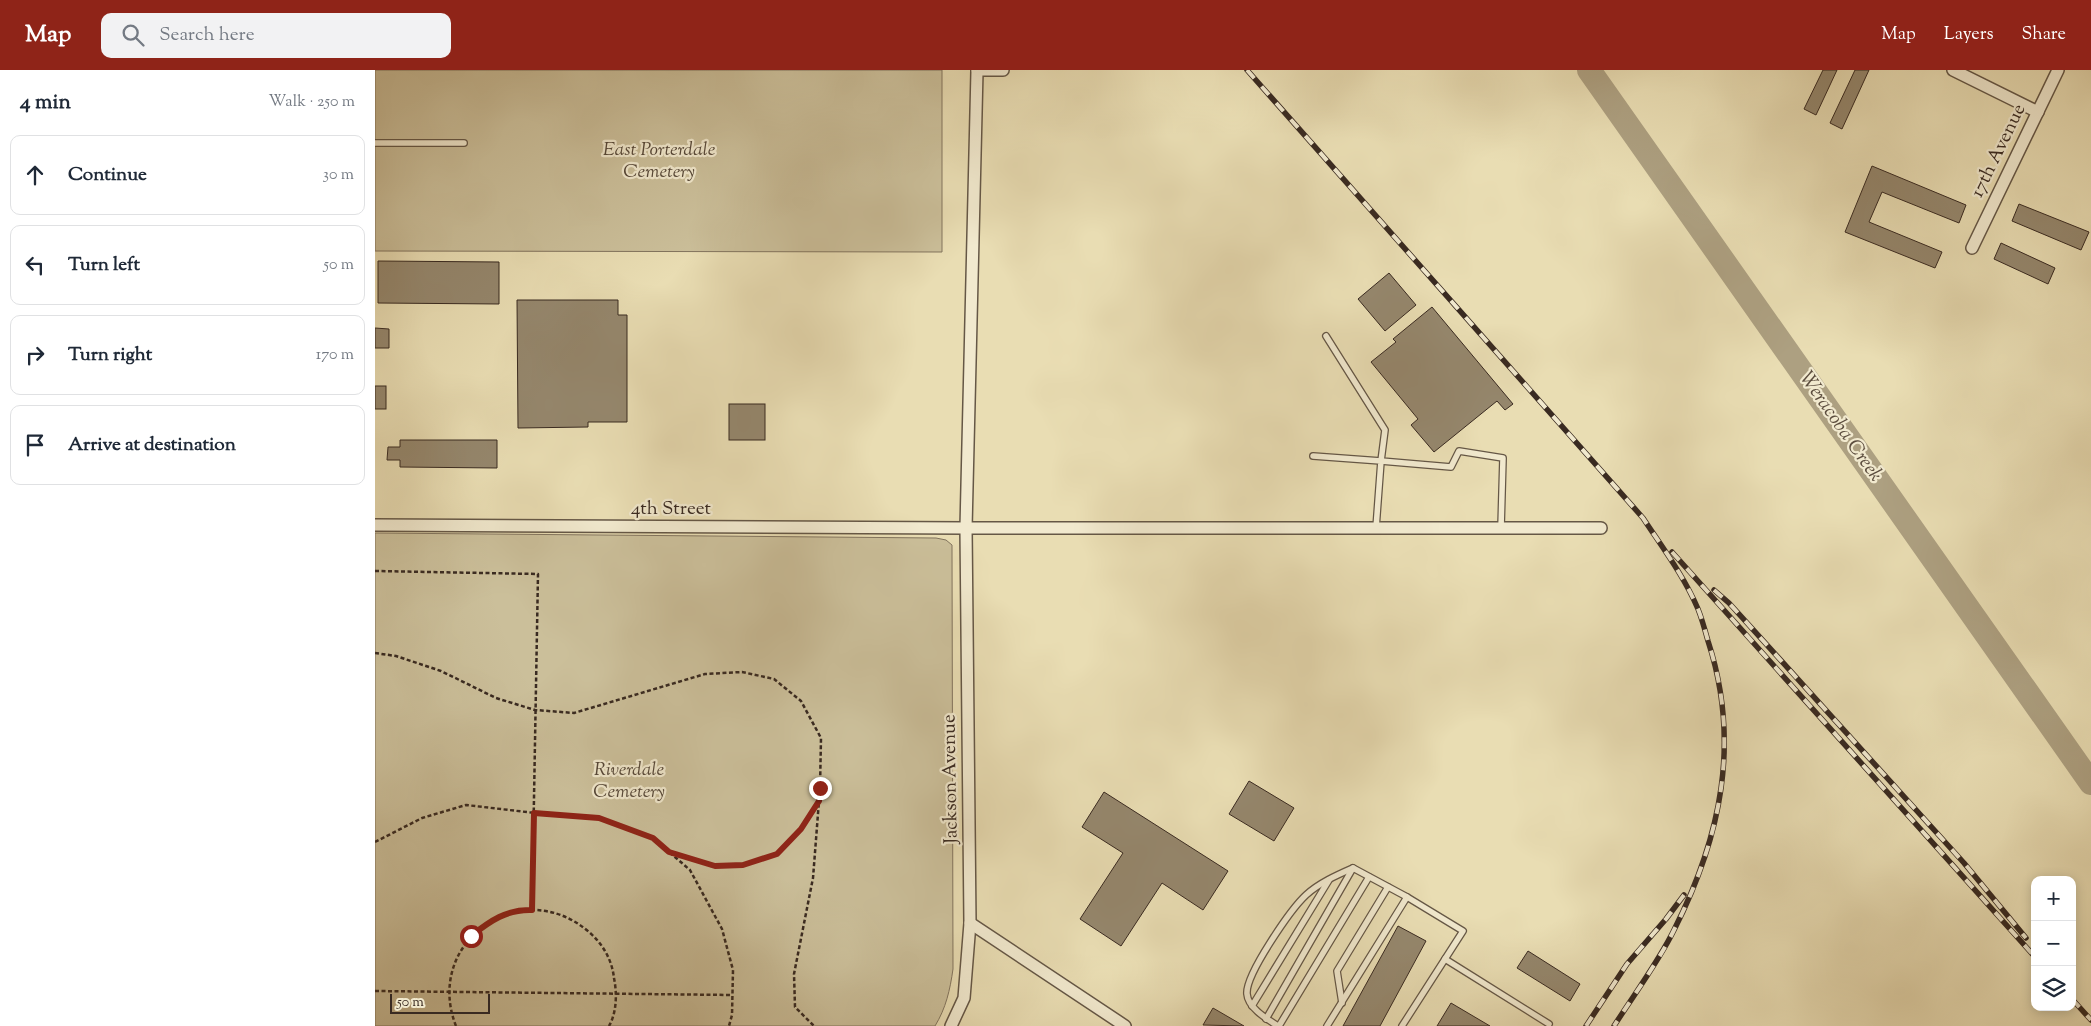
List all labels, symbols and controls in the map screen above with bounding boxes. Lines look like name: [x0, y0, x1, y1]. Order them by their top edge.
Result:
search box: [101, 13, 451, 58]
text: Map: [25, 18, 71, 52]
icon: search: [119, 21, 147, 49]
text: Search here: [159, 22, 255, 49]
text: Map: [1881, 22, 1916, 48]
text: Layers: [1944, 22, 1994, 48]
text: Share: [2022, 22, 2066, 48]
text: 4 min: [20, 88, 71, 118]
text: Walk · 250 m: [269, 91, 355, 114]
street label: 17th Avenue: [1965, 99, 2033, 202]
park label: East Porterdale Cemetery: [603, 137, 716, 186]
icon: ahead: [21, 161, 49, 189]
text: Continue: [68, 162, 147, 189]
text: 30 m: [323, 164, 354, 187]
icon: left: [21, 251, 49, 279]
text: Turn left: [68, 252, 140, 279]
text: 50 m: [323, 254, 354, 277]
icon: right: [21, 341, 49, 369]
text: Turn right: [68, 342, 152, 369]
text: 170 m: [316, 344, 354, 367]
water label: Weracoba Creek: [1791, 366, 1889, 488]
icon: arrive: [21, 431, 49, 459]
text: Arrive at destination: [68, 432, 236, 459]
street label: 4th Street: [631, 496, 712, 523]
street label: Jackson Avenue: [936, 714, 966, 845]
park label: Riverdale Cemetery: [593, 757, 665, 806]
route end: [809, 777, 832, 800]
map controls: [2031, 876, 2076, 1011]
button: +: [2031, 876, 2076, 921]
button: −: [2031, 921, 2076, 966]
route start: [460, 925, 483, 948]
button: layers: [2031, 966, 2076, 1011]
scale bar: [390, 991, 490, 1014]
text: 50 m: [397, 993, 424, 1013]

